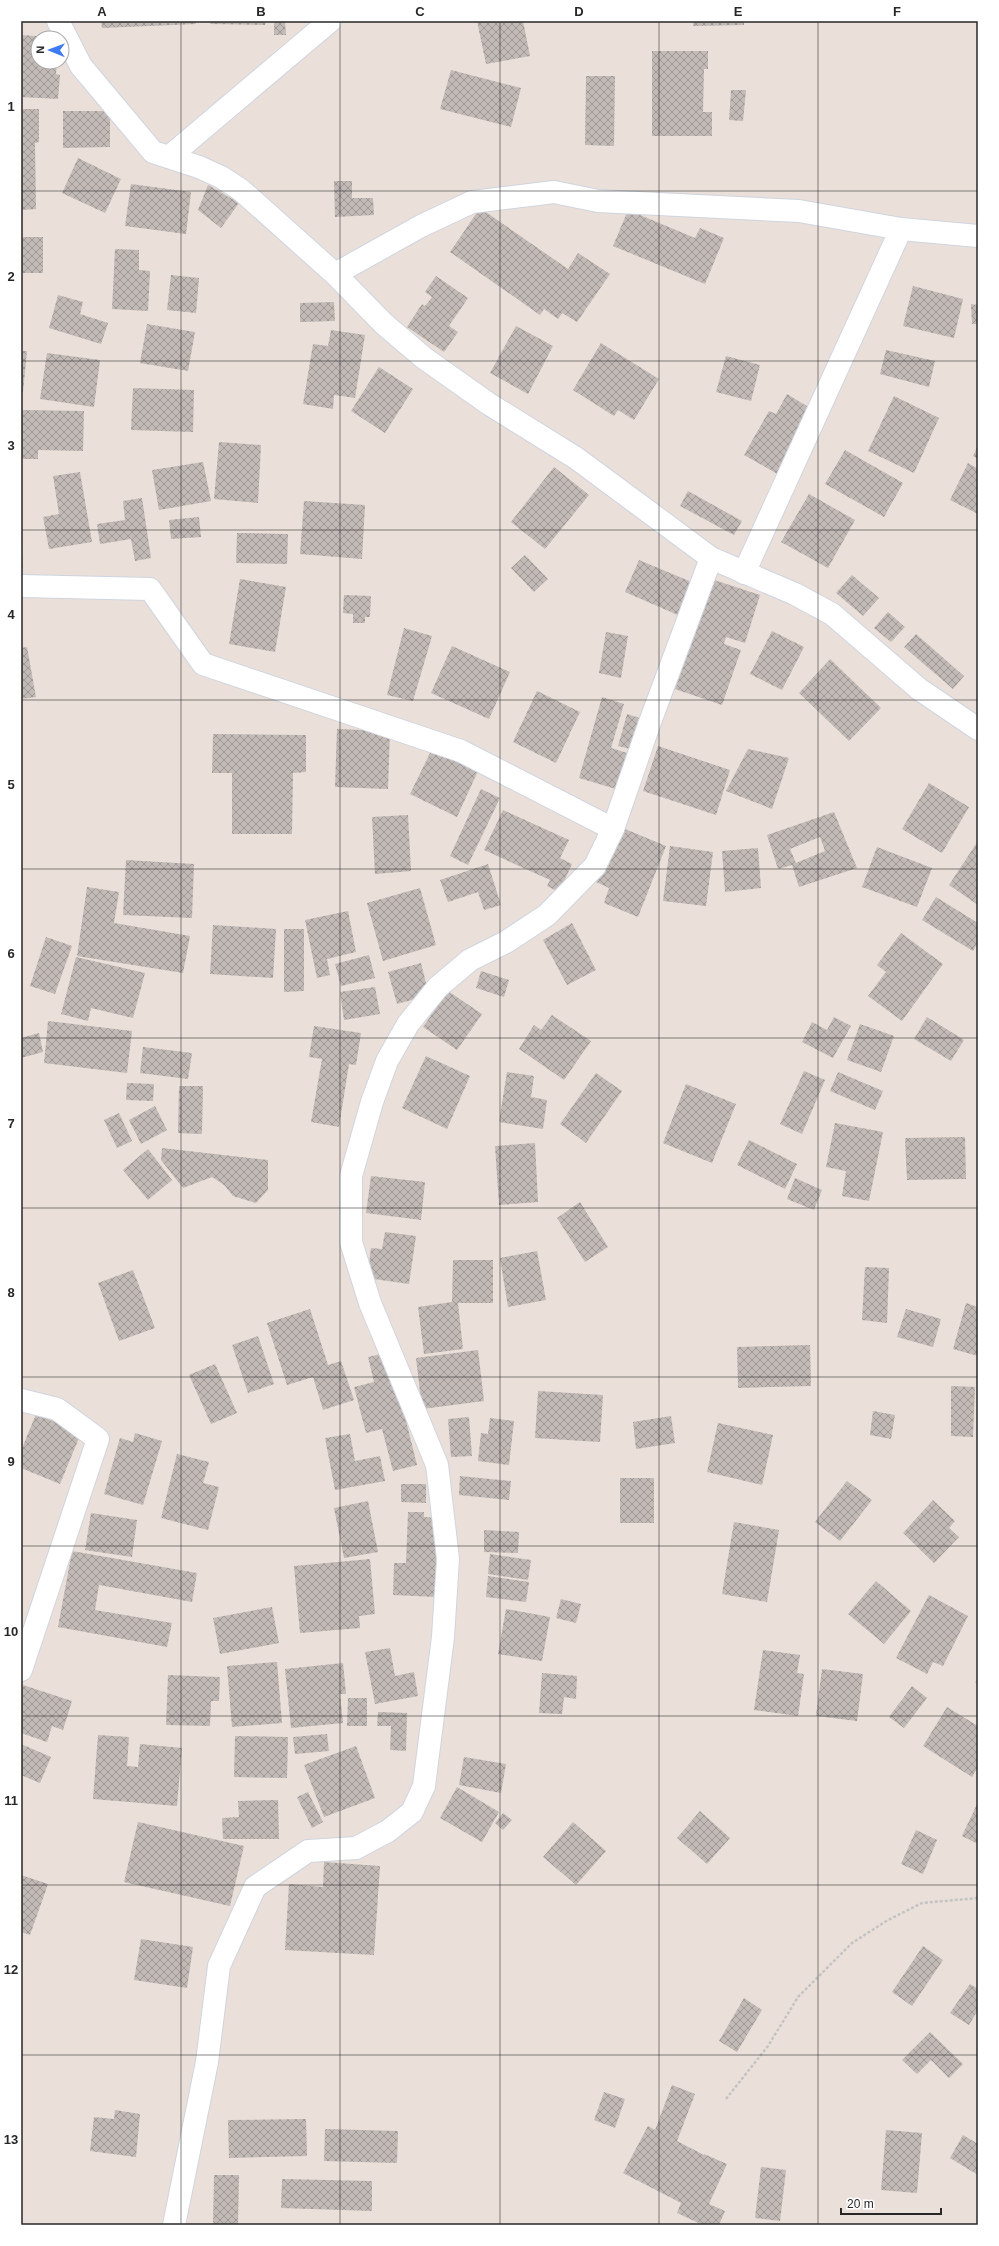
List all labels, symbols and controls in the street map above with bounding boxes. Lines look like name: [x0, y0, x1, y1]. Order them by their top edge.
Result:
text: A: [97, 4, 107, 19]
text: B: [256, 4, 266, 19]
text: C: [415, 4, 425, 19]
text: D: [574, 4, 584, 19]
text: E: [734, 4, 743, 19]
text: F: [893, 4, 901, 19]
north arrow: [30, 30, 70, 70]
text: N: [34, 46, 46, 54]
text: 1: [7, 99, 15, 114]
text: 2: [7, 269, 15, 284]
text: 3: [7, 438, 15, 453]
text: 4: [7, 607, 15, 622]
text: 5: [7, 777, 15, 792]
text: 6: [7, 946, 15, 961]
text: 7: [7, 1116, 15, 1131]
text: 8: [7, 1285, 15, 1300]
text: 9: [7, 1454, 15, 1469]
text: 10: [4, 1624, 18, 1639]
text: 11: [4, 1793, 18, 1808]
text: 12: [4, 1962, 18, 1977]
text: 13: [4, 2132, 18, 2147]
scale bar: [841, 2190, 941, 2216]
text: 20 m: [847, 2197, 874, 2211]

